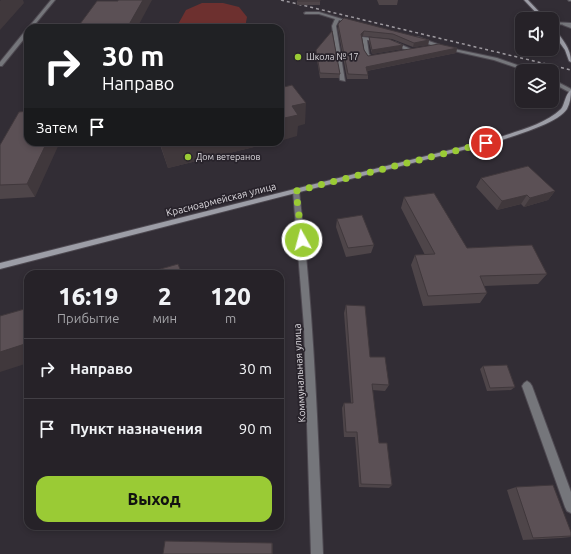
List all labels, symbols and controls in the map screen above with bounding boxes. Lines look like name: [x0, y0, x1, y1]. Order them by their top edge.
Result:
map controls: [515, 12, 559, 108]
button: sound: [515, 12, 559, 56]
icon: right: [36, 40, 88, 92]
text: 30 m: [102, 40, 164, 71]
marker: Школа № 17: [293, 52, 303, 62]
place label: Школа № 17: [306, 52, 359, 62]
button: layers: [515, 64, 559, 108]
text: Направо: [102, 73, 174, 93]
icon: arrive: [86, 116, 108, 138]
text: Затем: [36, 119, 78, 136]
pin: [469, 126, 503, 160]
icon: arrive: [475, 132, 497, 154]
marker: Дом ветеранов: [183, 152, 193, 162]
place label: Дом ветеранов: [196, 152, 260, 162]
street label: Красноармейская улица: [165, 180, 277, 219]
position arrow: [281, 219, 323, 261]
text: 16:19: [58, 283, 118, 310]
text: 2: [158, 283, 172, 310]
text: 120: [210, 283, 251, 310]
text: Прибытие: [57, 311, 119, 325]
text: мин: [152, 311, 177, 325]
text: m: [225, 311, 236, 325]
street label: Коммунальная улица: [291, 323, 308, 423]
icon: right: [36, 358, 58, 380]
text: Направо: [70, 360, 133, 377]
text: 30 m: [239, 360, 272, 377]
icon: arrive: [36, 418, 58, 440]
text: Пункт назначения: [70, 420, 203, 437]
text: 90 m: [239, 420, 272, 437]
button: Выход: [36, 476, 272, 522]

